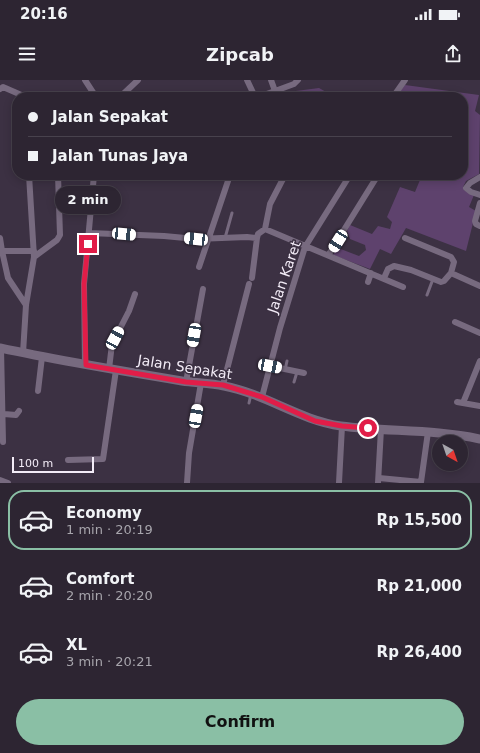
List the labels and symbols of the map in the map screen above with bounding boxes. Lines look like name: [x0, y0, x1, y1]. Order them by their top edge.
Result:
callout: 2 min: [55, 186, 121, 214]
car: [112, 227, 136, 241]
car: [327, 228, 349, 254]
car: [183, 232, 209, 246]
route end: [79, 235, 97, 253]
street label: Jalan Karet: [264, 238, 304, 316]
car: [186, 322, 202, 348]
car: [104, 325, 126, 351]
street label: Jalan Sepakat: [136, 351, 234, 382]
car: [257, 358, 283, 374]
car: [188, 403, 204, 429]
route start: [359, 419, 377, 437]
north arrow: [432, 435, 468, 471]
scale bar: [12, 455, 94, 474]

